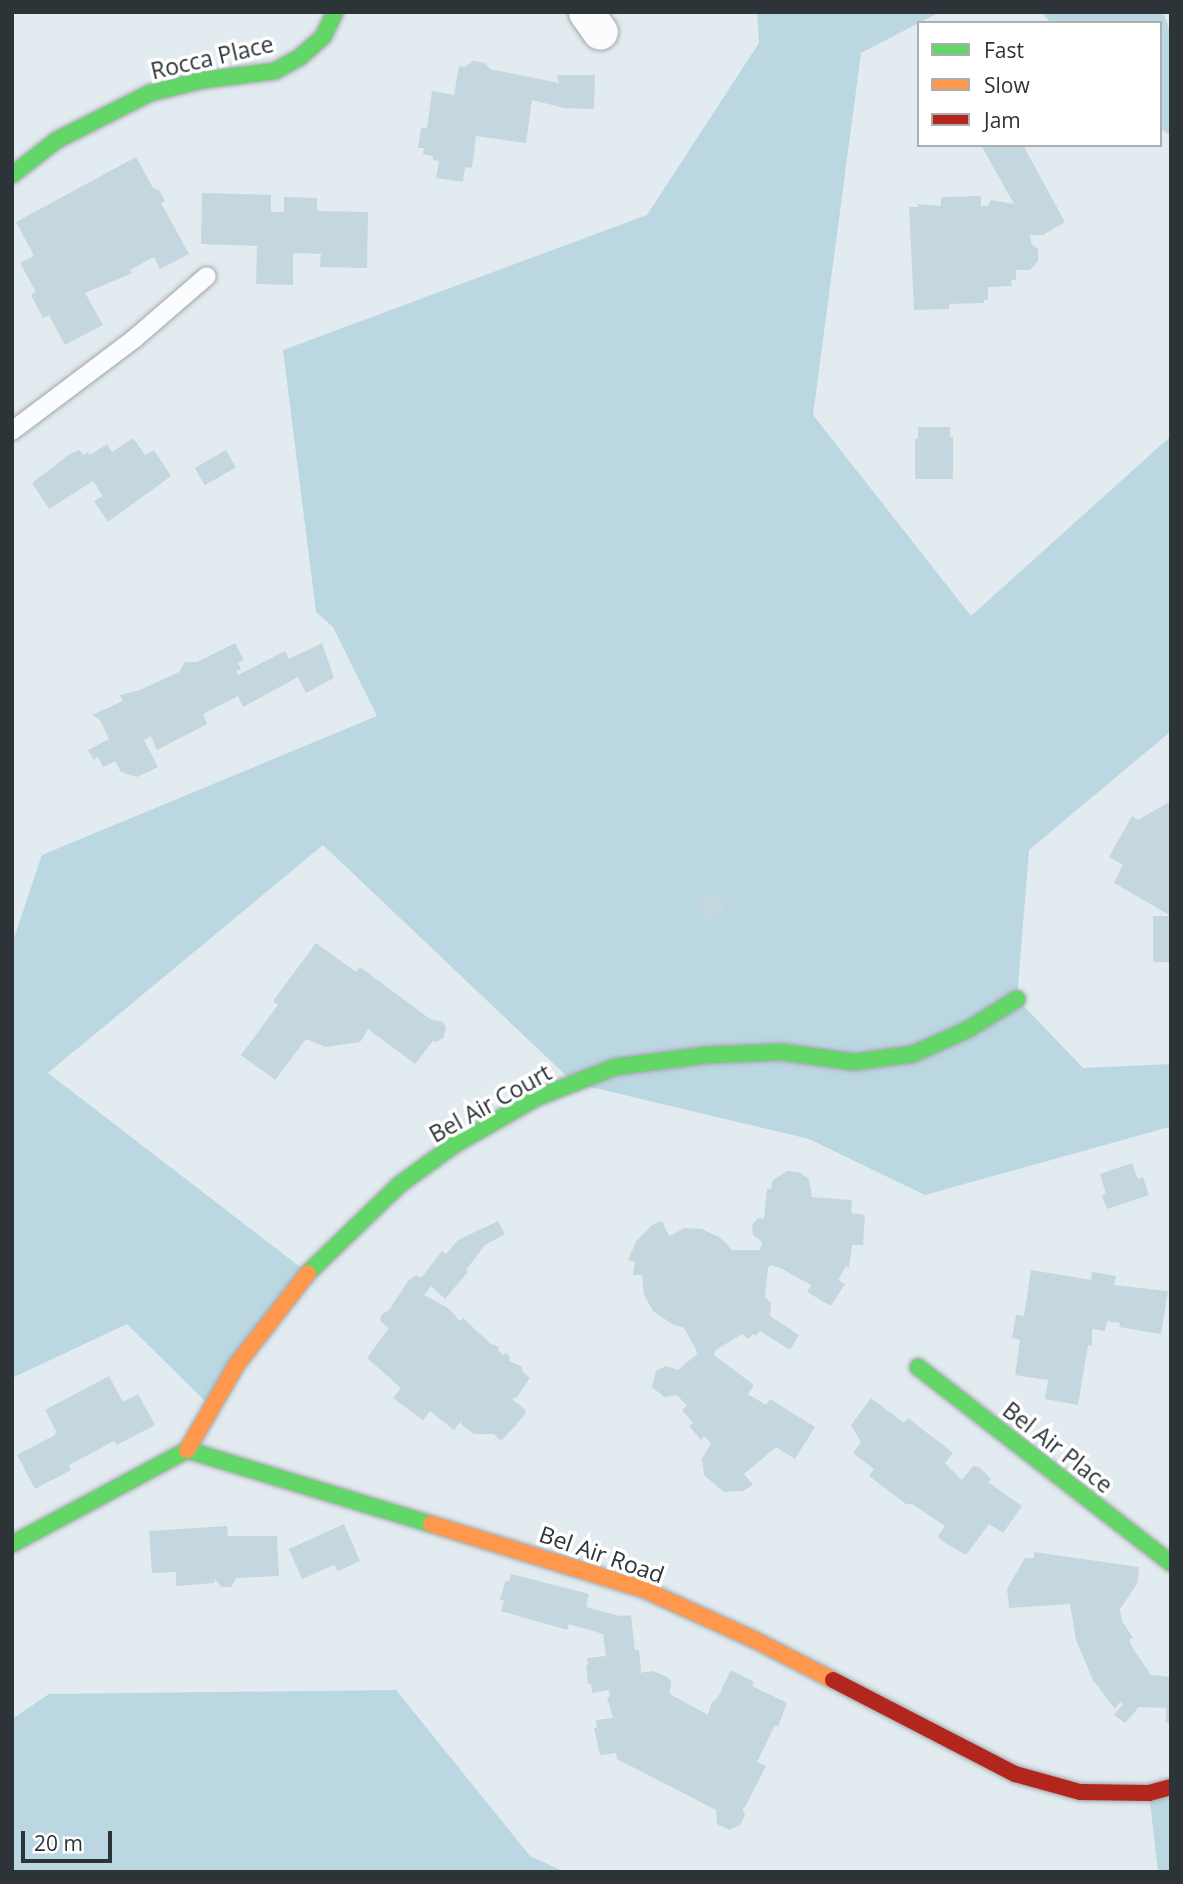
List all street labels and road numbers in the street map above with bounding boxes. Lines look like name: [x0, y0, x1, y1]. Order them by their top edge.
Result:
street label: Rocca Place: [148, 29, 276, 85]
street label: Bel Air Court: [424, 1058, 556, 1148]
street label: Bel Air Place: [998, 1396, 1118, 1498]
street label: Bel Air Road: [536, 1520, 668, 1588]

